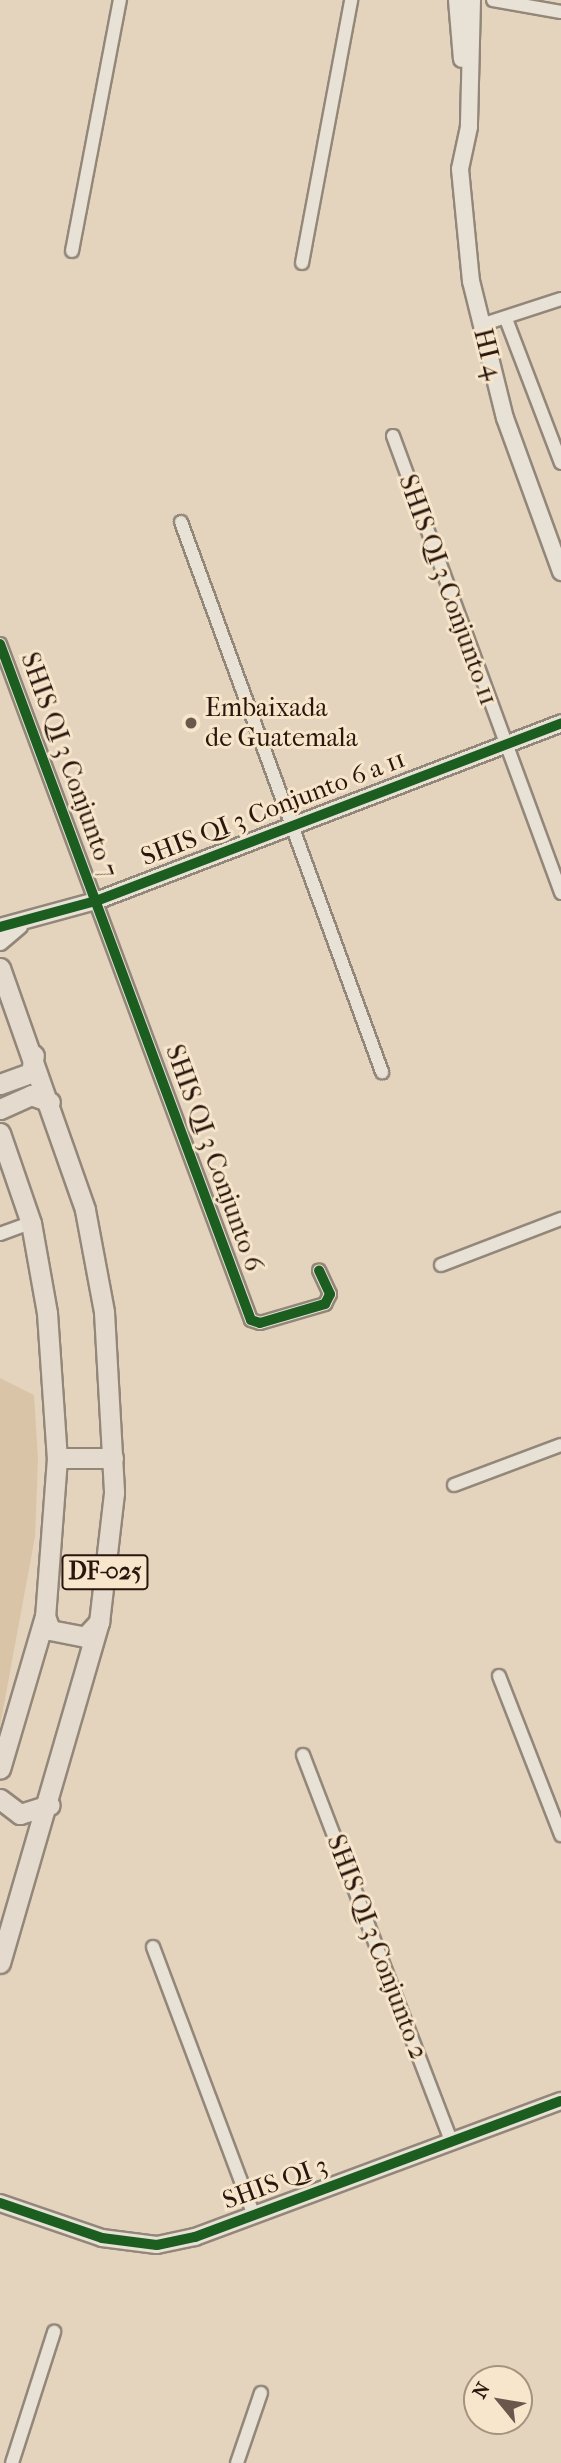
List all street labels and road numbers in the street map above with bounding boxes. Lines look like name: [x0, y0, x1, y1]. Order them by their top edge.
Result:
street label: HI 4: [467, 325, 509, 383]
street label: SHIS QI 3 Conjunto 11: [392, 470, 504, 710]
street label: SHIS QI 3 Conjunto 7: [14, 648, 124, 882]
street label: SHIS QI 3 Conjunto 6 a 11: [136, 743, 410, 873]
street label: SHIS QI 3 Conjunto 6: [159, 1040, 269, 1276]
road number: DF-025: [61, 1552, 149, 1592]
street label: SHIS QI 3 Conjunto 2: [320, 1830, 434, 2064]
street label: SHIS QI 3: [218, 2150, 332, 2216]

